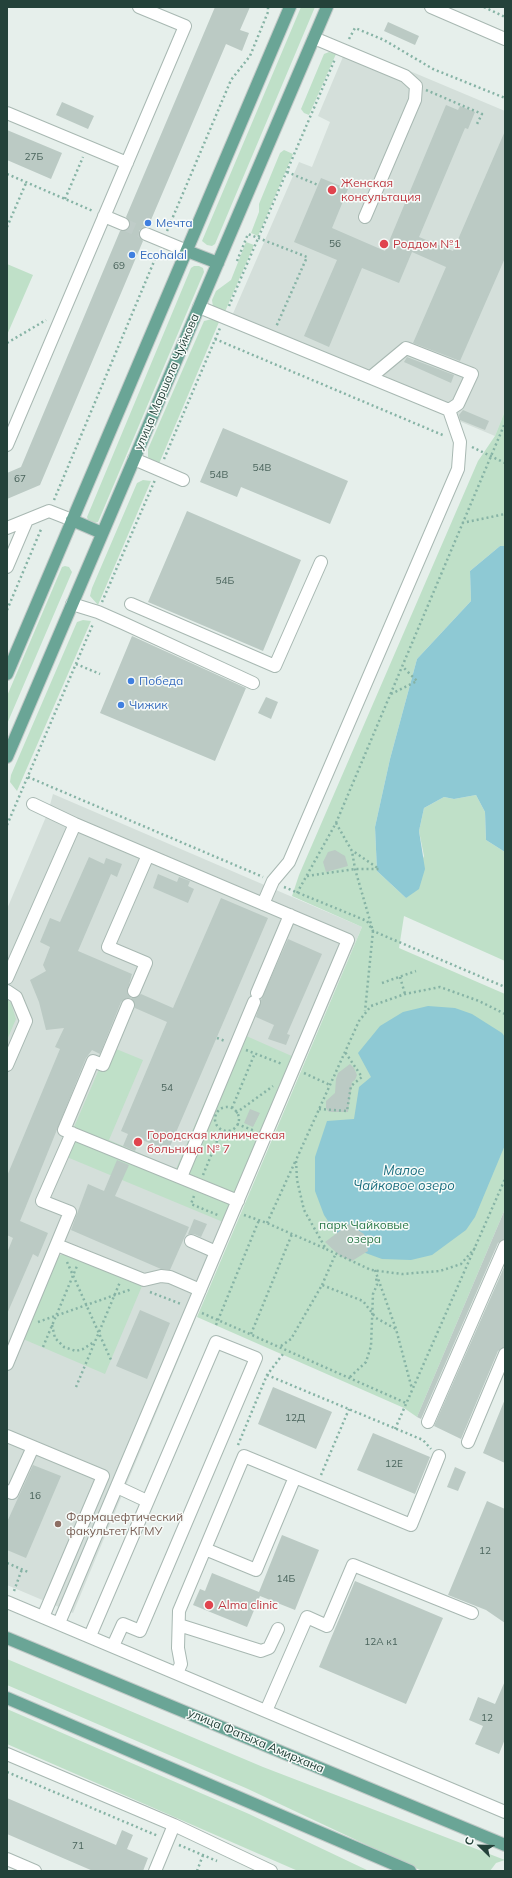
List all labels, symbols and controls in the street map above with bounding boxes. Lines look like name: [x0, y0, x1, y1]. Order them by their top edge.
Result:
house number: 27Б: [25, 151, 43, 163]
place label: Женская консультация: [341, 176, 421, 204]
marker: Женская консультация: [326, 184, 338, 196]
place label: Мечта: [156, 216, 192, 230]
marker: Мечта: [143, 218, 153, 228]
place label: Роддом №1: [393, 237, 461, 251]
house number: 56: [329, 238, 341, 250]
marker: Роддом №1: [378, 238, 390, 250]
place label: Ecohalal: [140, 248, 187, 262]
marker: Ecohalal: [127, 250, 137, 260]
house number: 69: [113, 260, 125, 272]
street label: улица Маршала Чуйкова: [132, 312, 202, 452]
house number: 54В: [253, 462, 271, 474]
house number: 54В: [210, 469, 228, 481]
house number: 67: [14, 473, 26, 485]
house number: 54Б: [216, 575, 234, 587]
place label: Победа: [139, 674, 183, 688]
marker: Победа: [126, 676, 136, 686]
place label: Чижик: [129, 698, 168, 712]
marker: Чижик: [116, 700, 126, 710]
house number: 54: [161, 1082, 173, 1094]
place label: Городская клиническая больница № 7: [147, 1128, 285, 1156]
marker: Городская клиническая больница № 7: [132, 1136, 144, 1148]
water label: Малое Чайковое озеро: [353, 1163, 455, 1194]
park label: парк Чайковые озера: [319, 1218, 409, 1246]
house number: 12Д: [285, 1412, 305, 1424]
house number: 12Е: [385, 1458, 403, 1470]
house number: 16: [29, 1490, 41, 1502]
place label: Фармацефтический факультет КГМУ: [66, 1510, 183, 1538]
marker: Фармацефтический факультет КГМУ: [53, 1519, 63, 1529]
house number: 12: [479, 1545, 491, 1557]
house number: 14Б: [277, 1573, 295, 1585]
place label: Alma clinic: [218, 1598, 278, 1612]
marker: Alma clinic: [203, 1599, 215, 1611]
house number: 12А к1: [364, 1636, 398, 1648]
street label: улица Фатыха Амирхана: [186, 1706, 326, 1776]
house number: 12: [481, 1712, 493, 1724]
north arrow: [460, 1826, 500, 1866]
text: С: [461, 1835, 477, 1848]
house number: 71: [72, 1840, 84, 1852]

